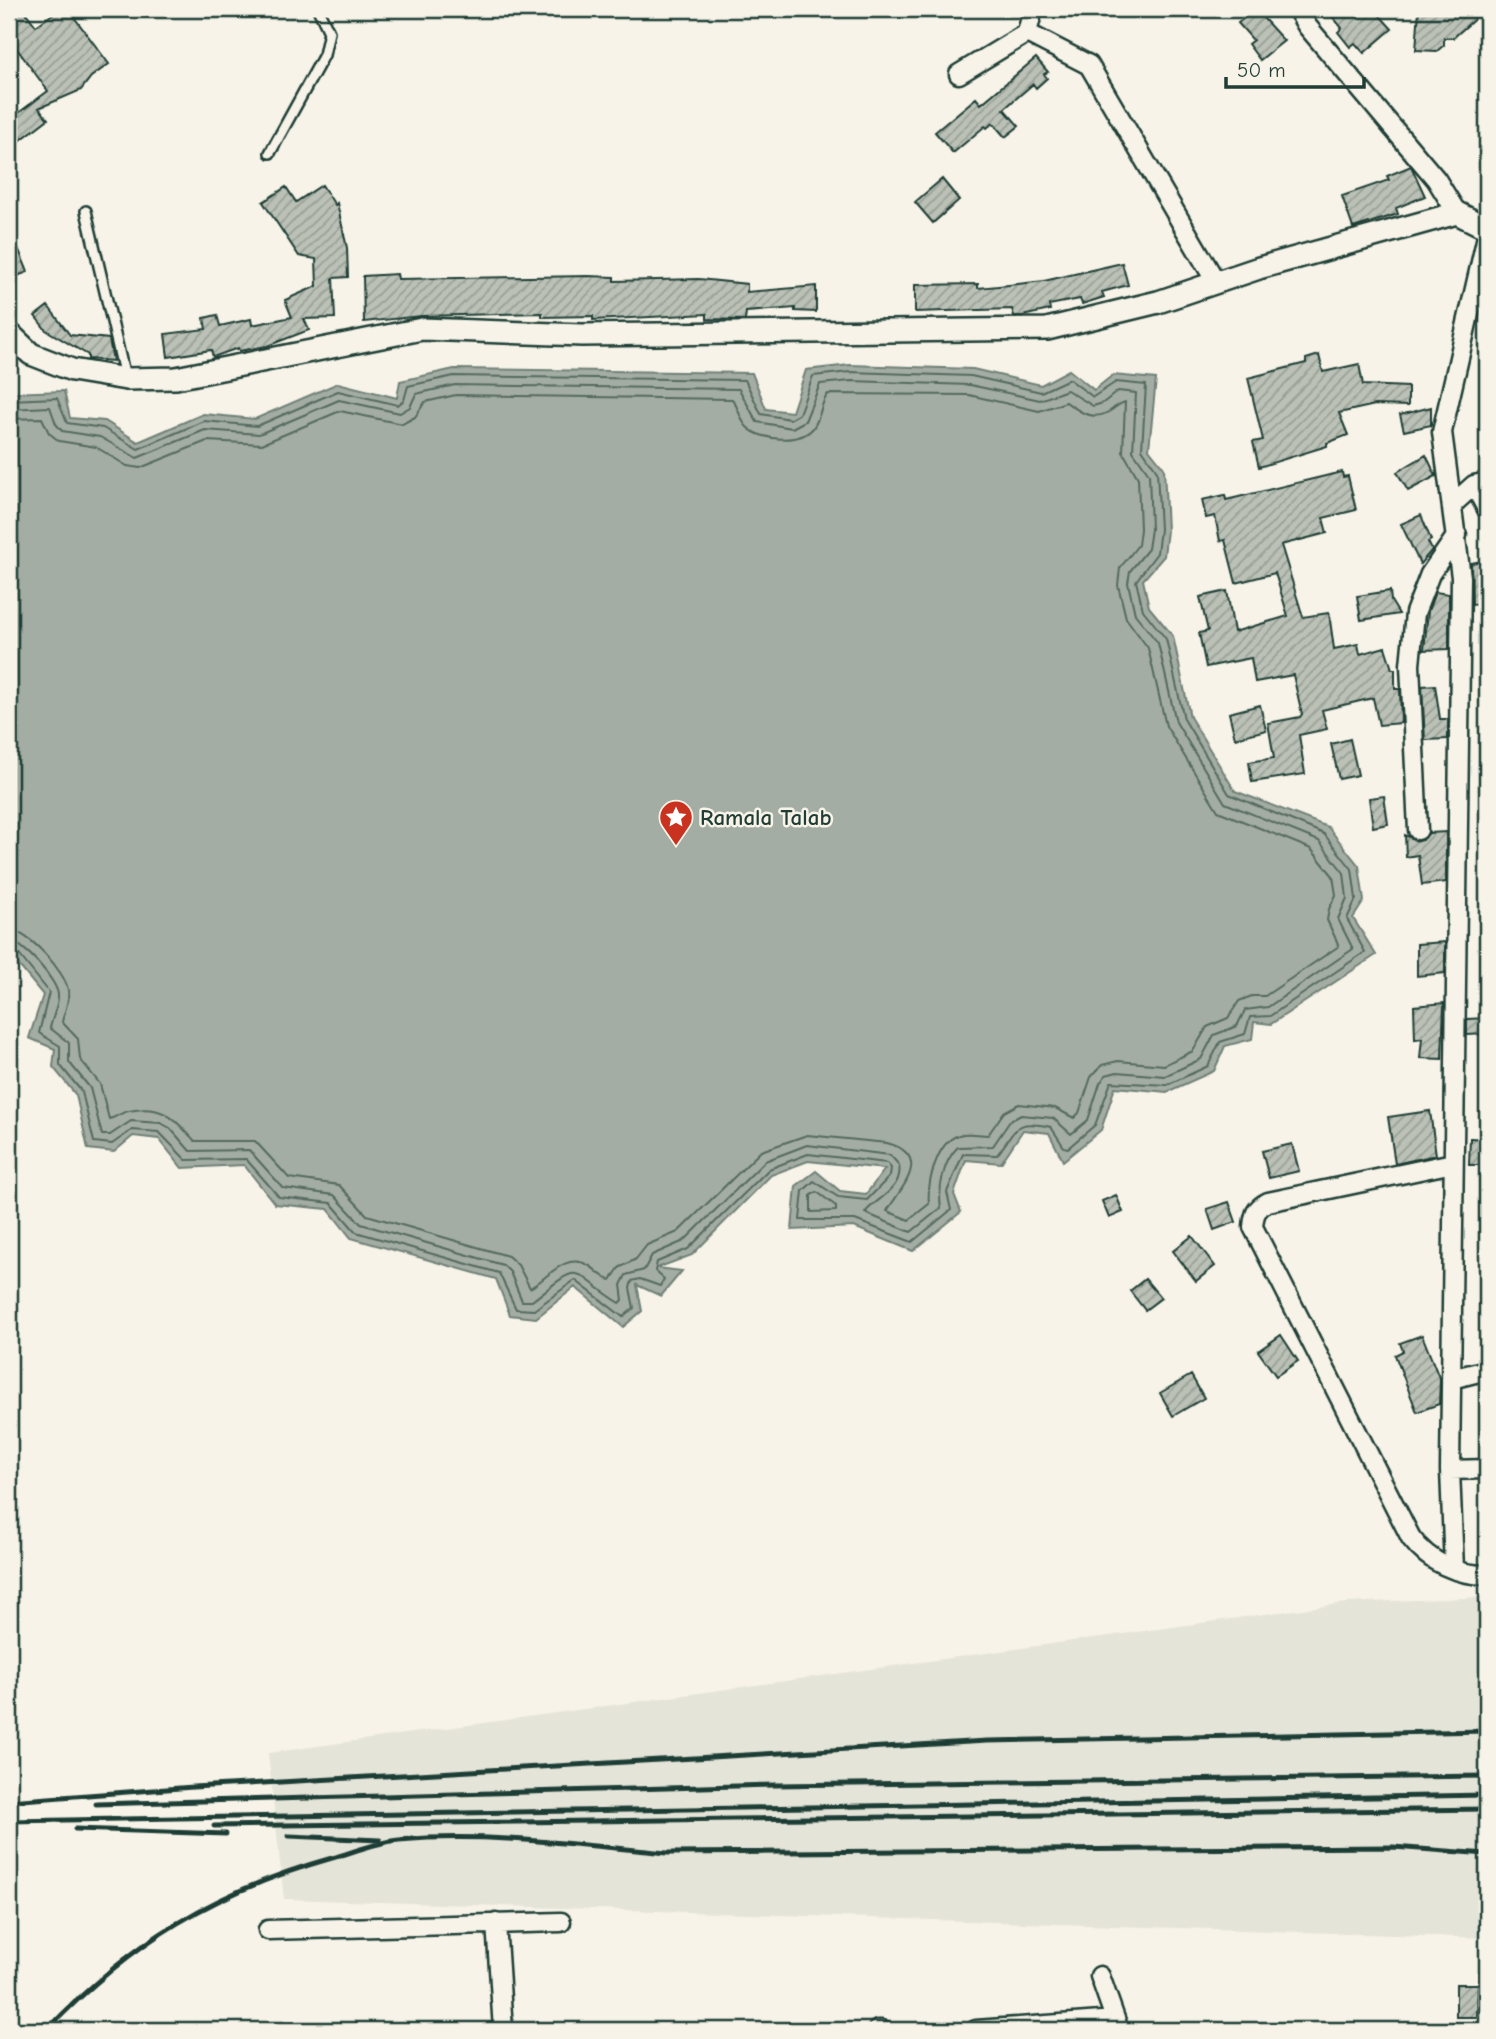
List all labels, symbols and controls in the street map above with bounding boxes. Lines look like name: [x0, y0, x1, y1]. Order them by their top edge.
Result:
scale bar: [1226, 46, 1365, 90]
text: 50 m: [1237, 58, 1286, 82]
place icon: Ramala Talab: [657, 798, 695, 847]
place label: Ramala Talab: [700, 804, 831, 831]

